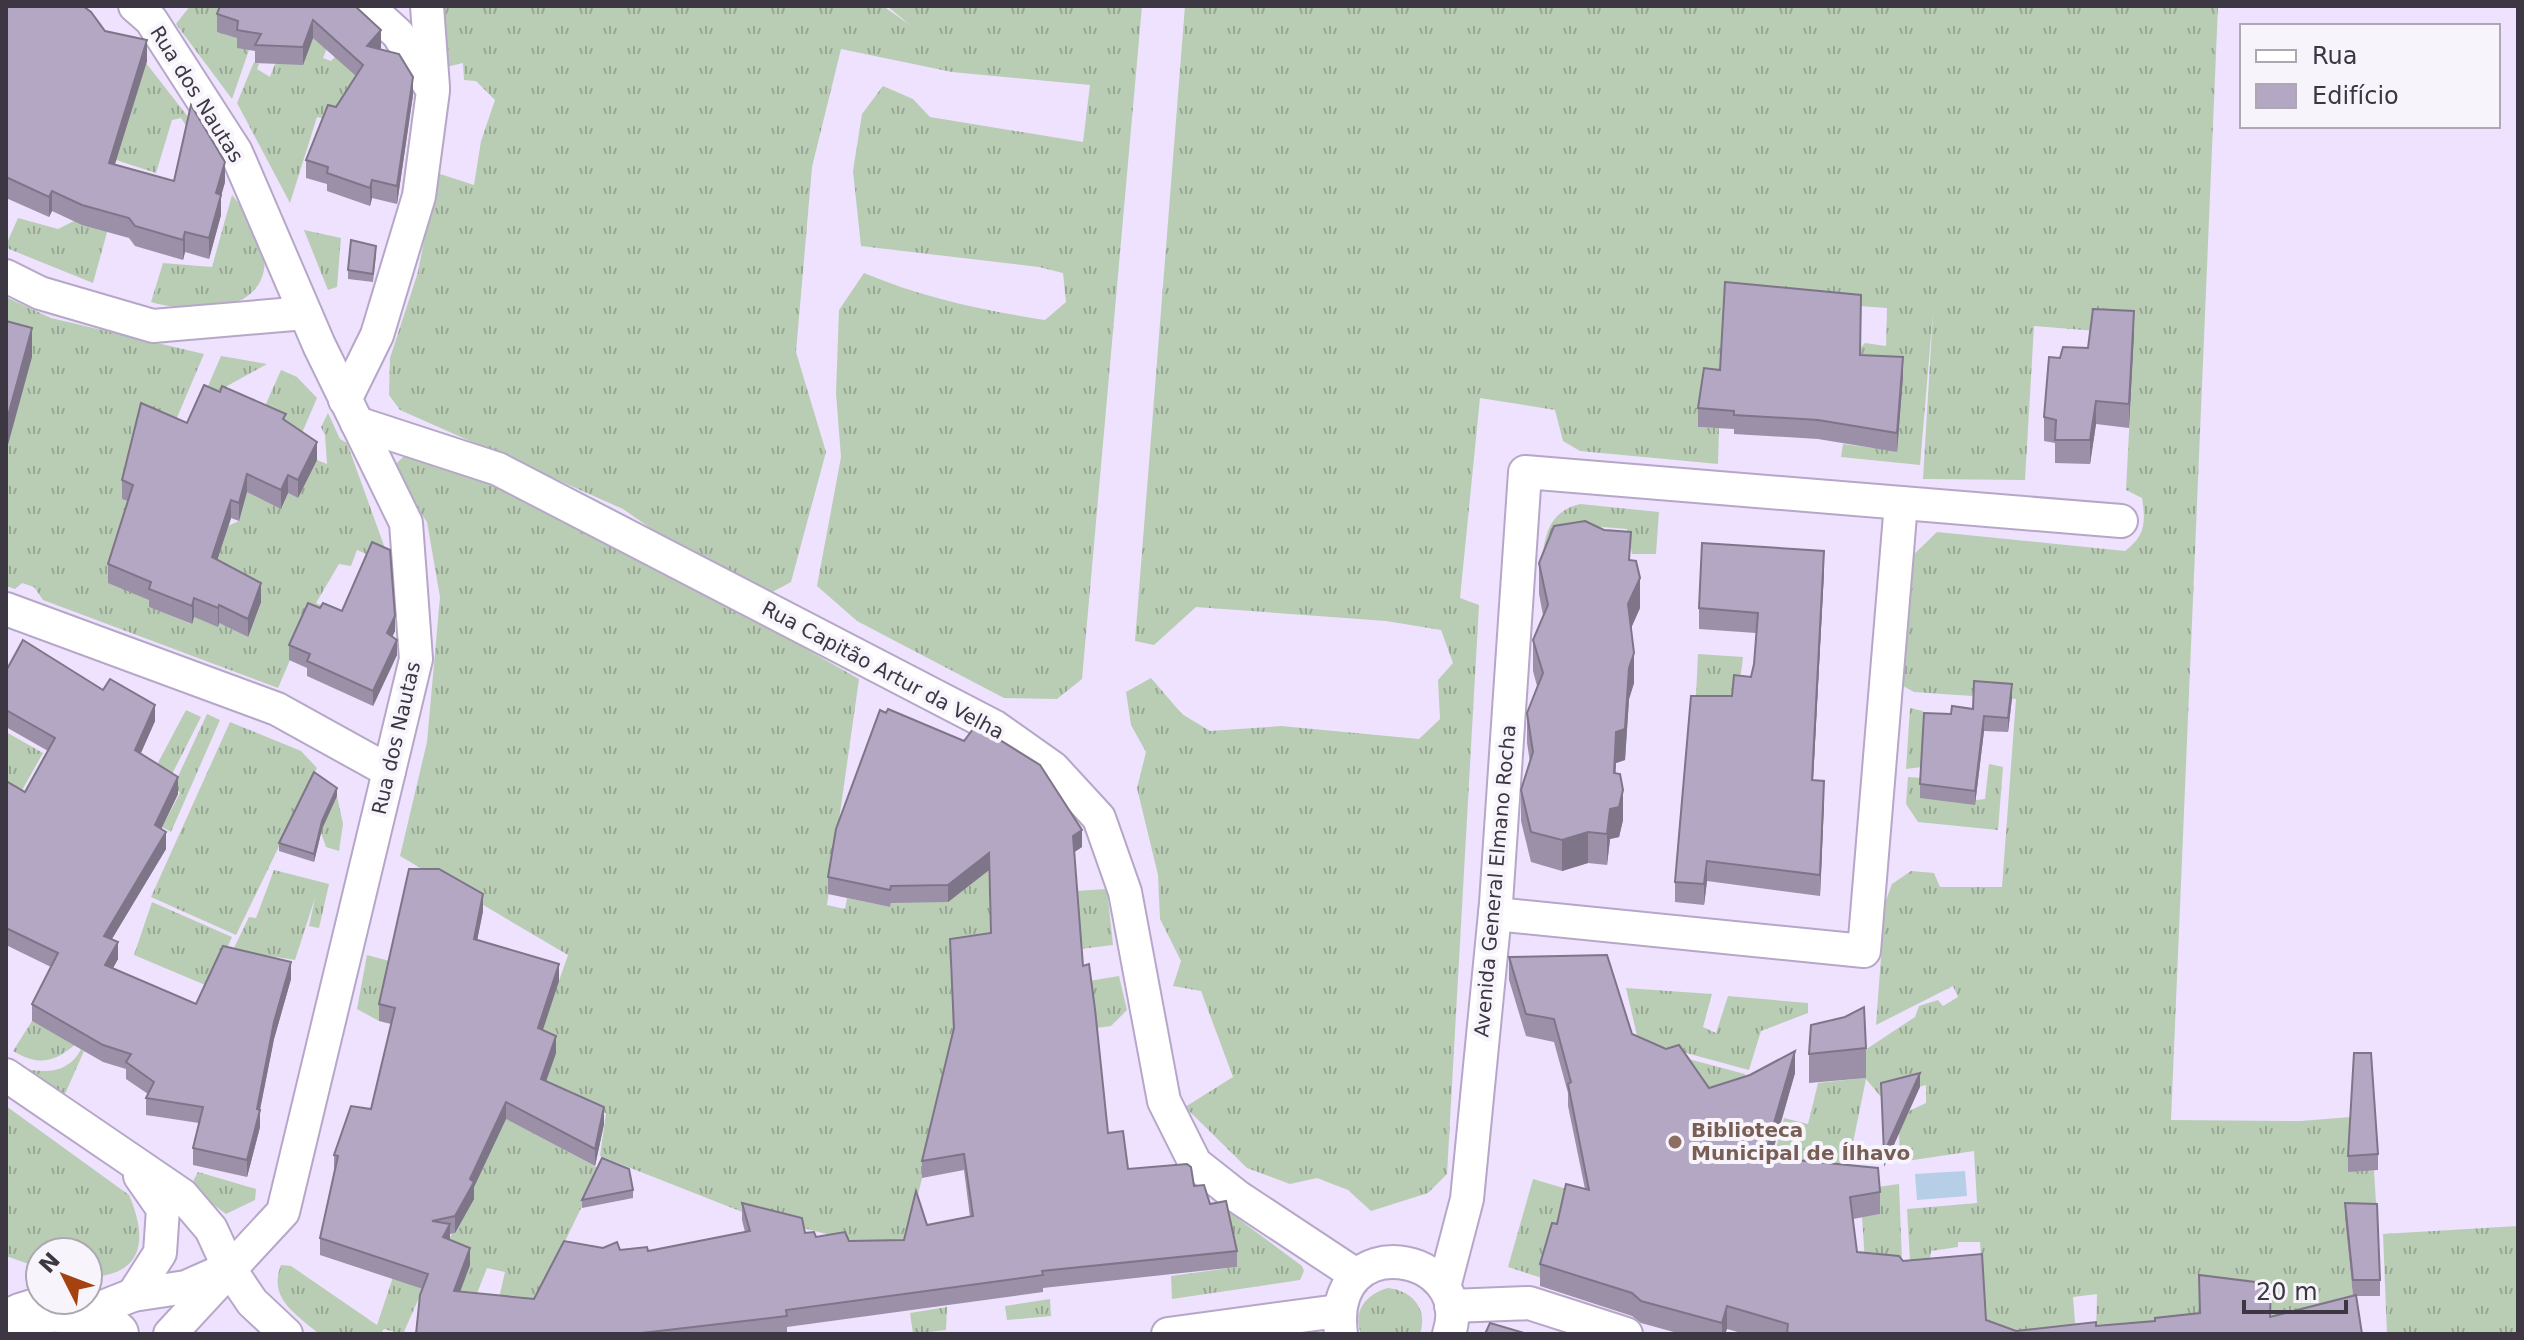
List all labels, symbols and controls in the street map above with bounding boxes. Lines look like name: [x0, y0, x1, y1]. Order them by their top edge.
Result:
street label: Rua dos Nautas: [145, 21, 249, 167]
legend: [2240, 24, 2500, 128]
text: Rua: [2312, 42, 2358, 70]
text: Edifício: [2312, 82, 2399, 110]
street label: Rua Capitão Artur da Velha: [758, 596, 1008, 744]
street label: Rua dos Nautas: [367, 659, 425, 817]
street label: Avenida General Elmano Rocha: [1469, 724, 1521, 1038]
place label: Biblioteca Municipal de Ílhavo: [1691, 1118, 1910, 1165]
marker: Biblioteca Municipal de Ílhavo: [1666, 1133, 1684, 1151]
north arrow: [24, 1236, 104, 1316]
text: N: [34, 1248, 65, 1278]
scale bar: [2244, 1264, 2346, 1314]
text: 20 m: [2256, 1278, 2318, 1306]

